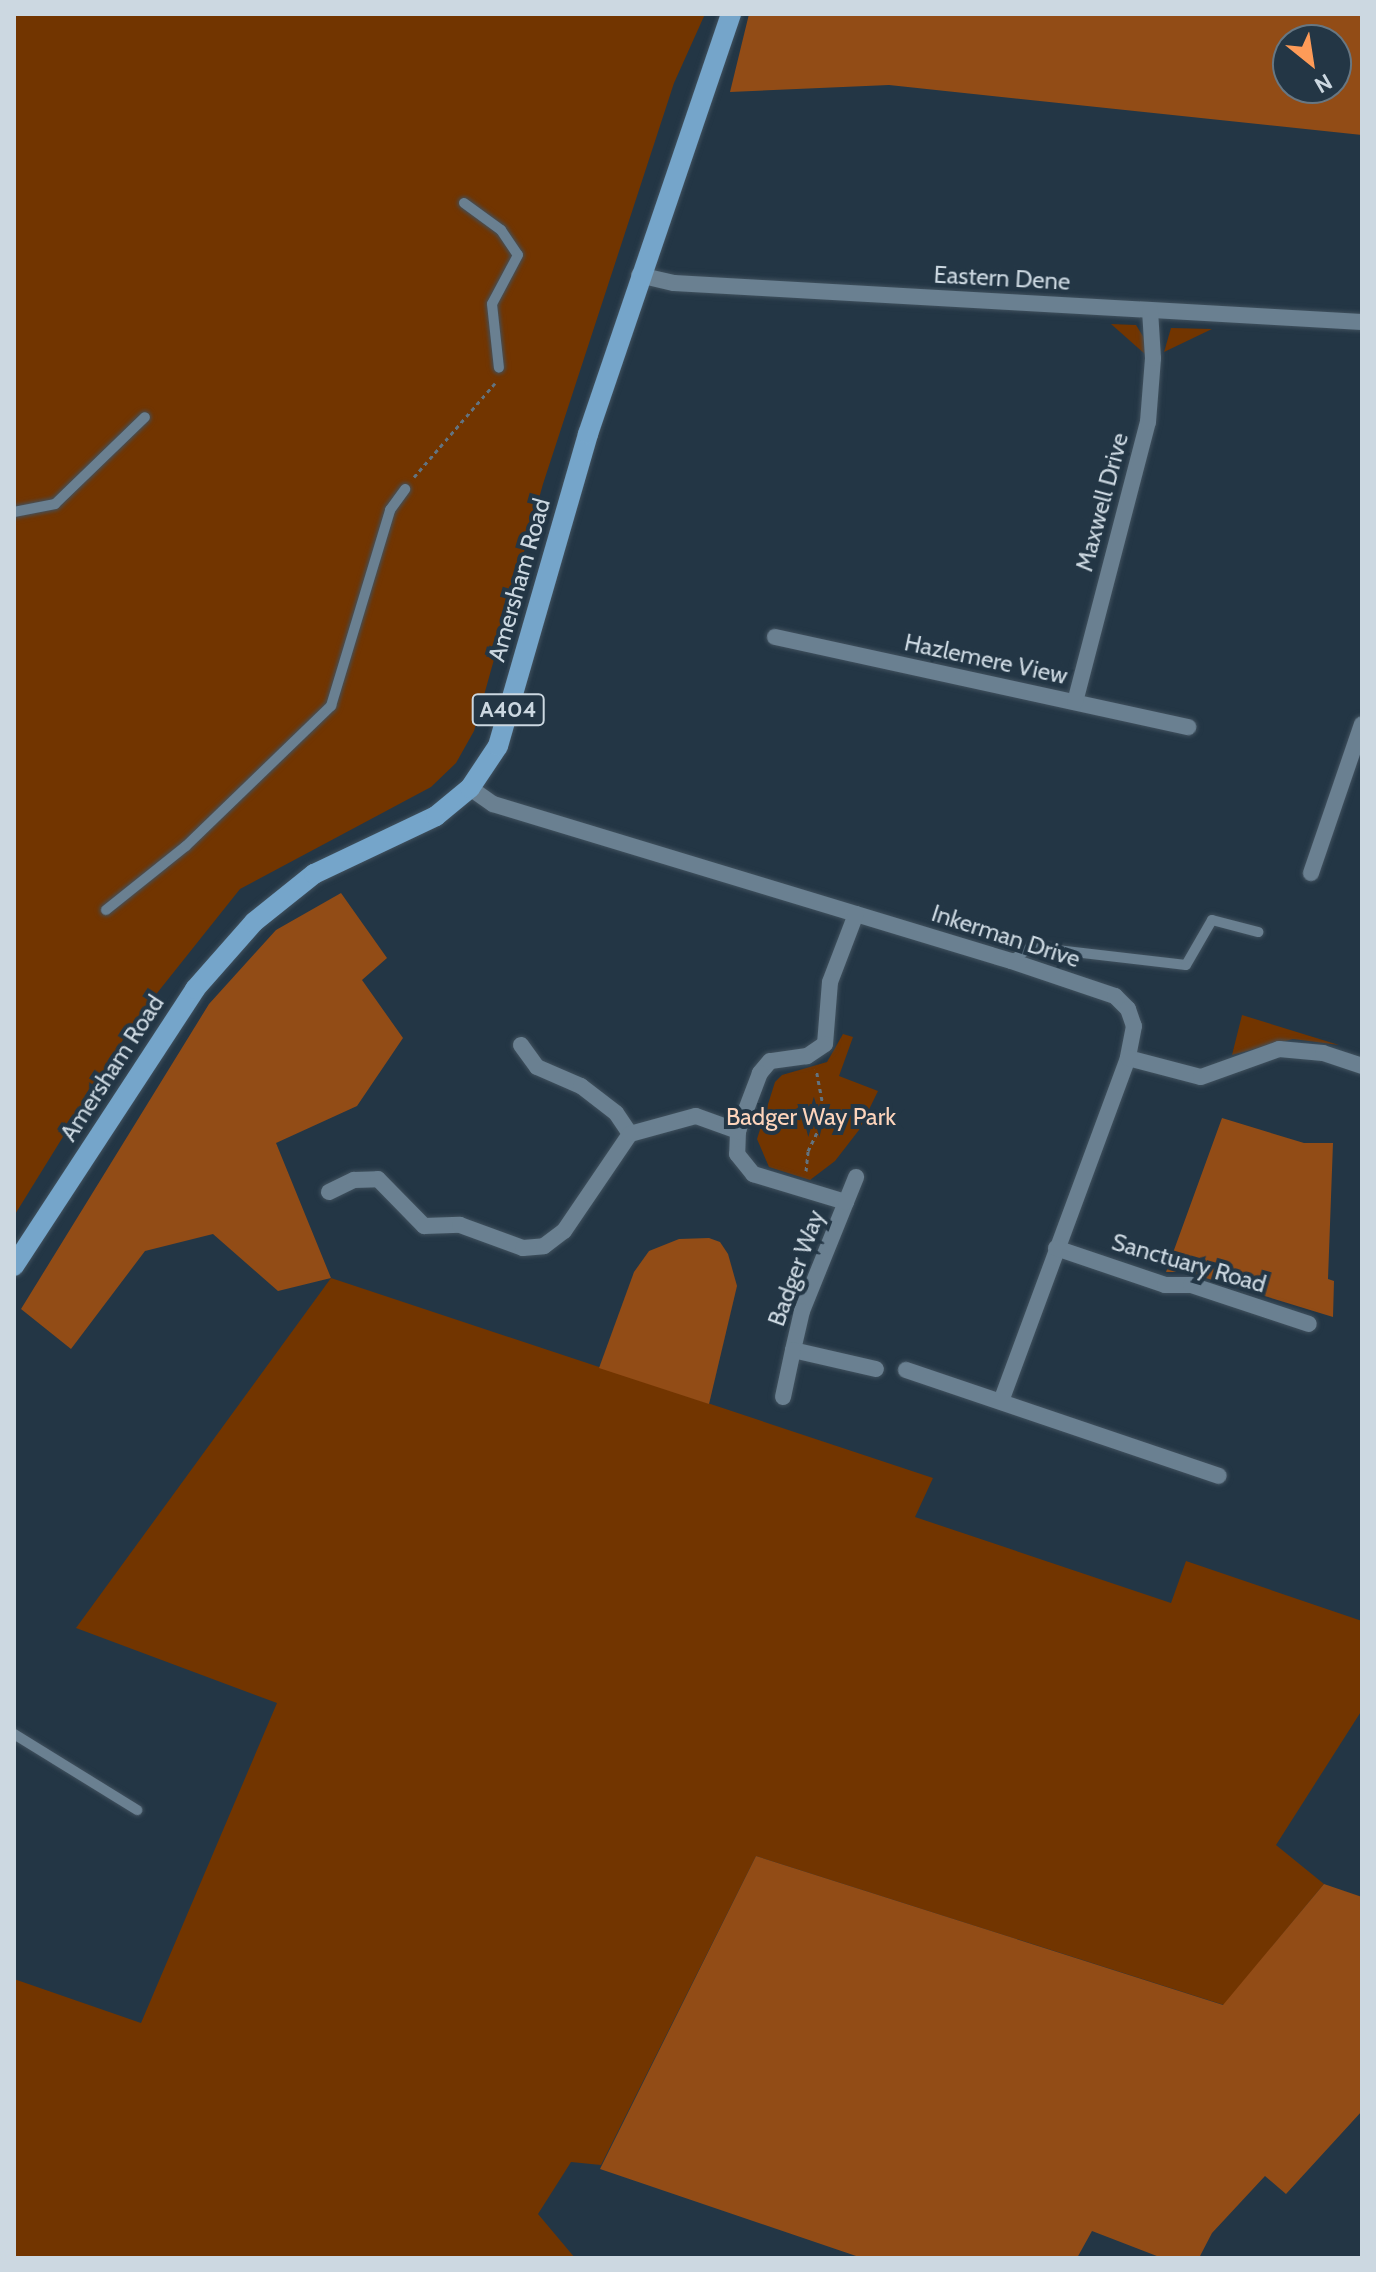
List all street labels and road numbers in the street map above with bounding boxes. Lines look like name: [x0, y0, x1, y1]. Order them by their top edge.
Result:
street label: Eastern Dene: [933, 260, 1071, 296]
street label: Maxwell Drive: [1070, 430, 1134, 574]
street label: Amersham Road: [482, 495, 556, 665]
street label: Hazlemere View: [902, 628, 1070, 690]
road number: A404: [470, 692, 546, 728]
street label: Inkerman Drive: [928, 898, 1084, 974]
street label: Amersham Road: [54, 989, 170, 1147]
street label: Badger Way: [762, 1206, 830, 1330]
street label: Sanctuary Road: [1109, 1227, 1269, 1299]

